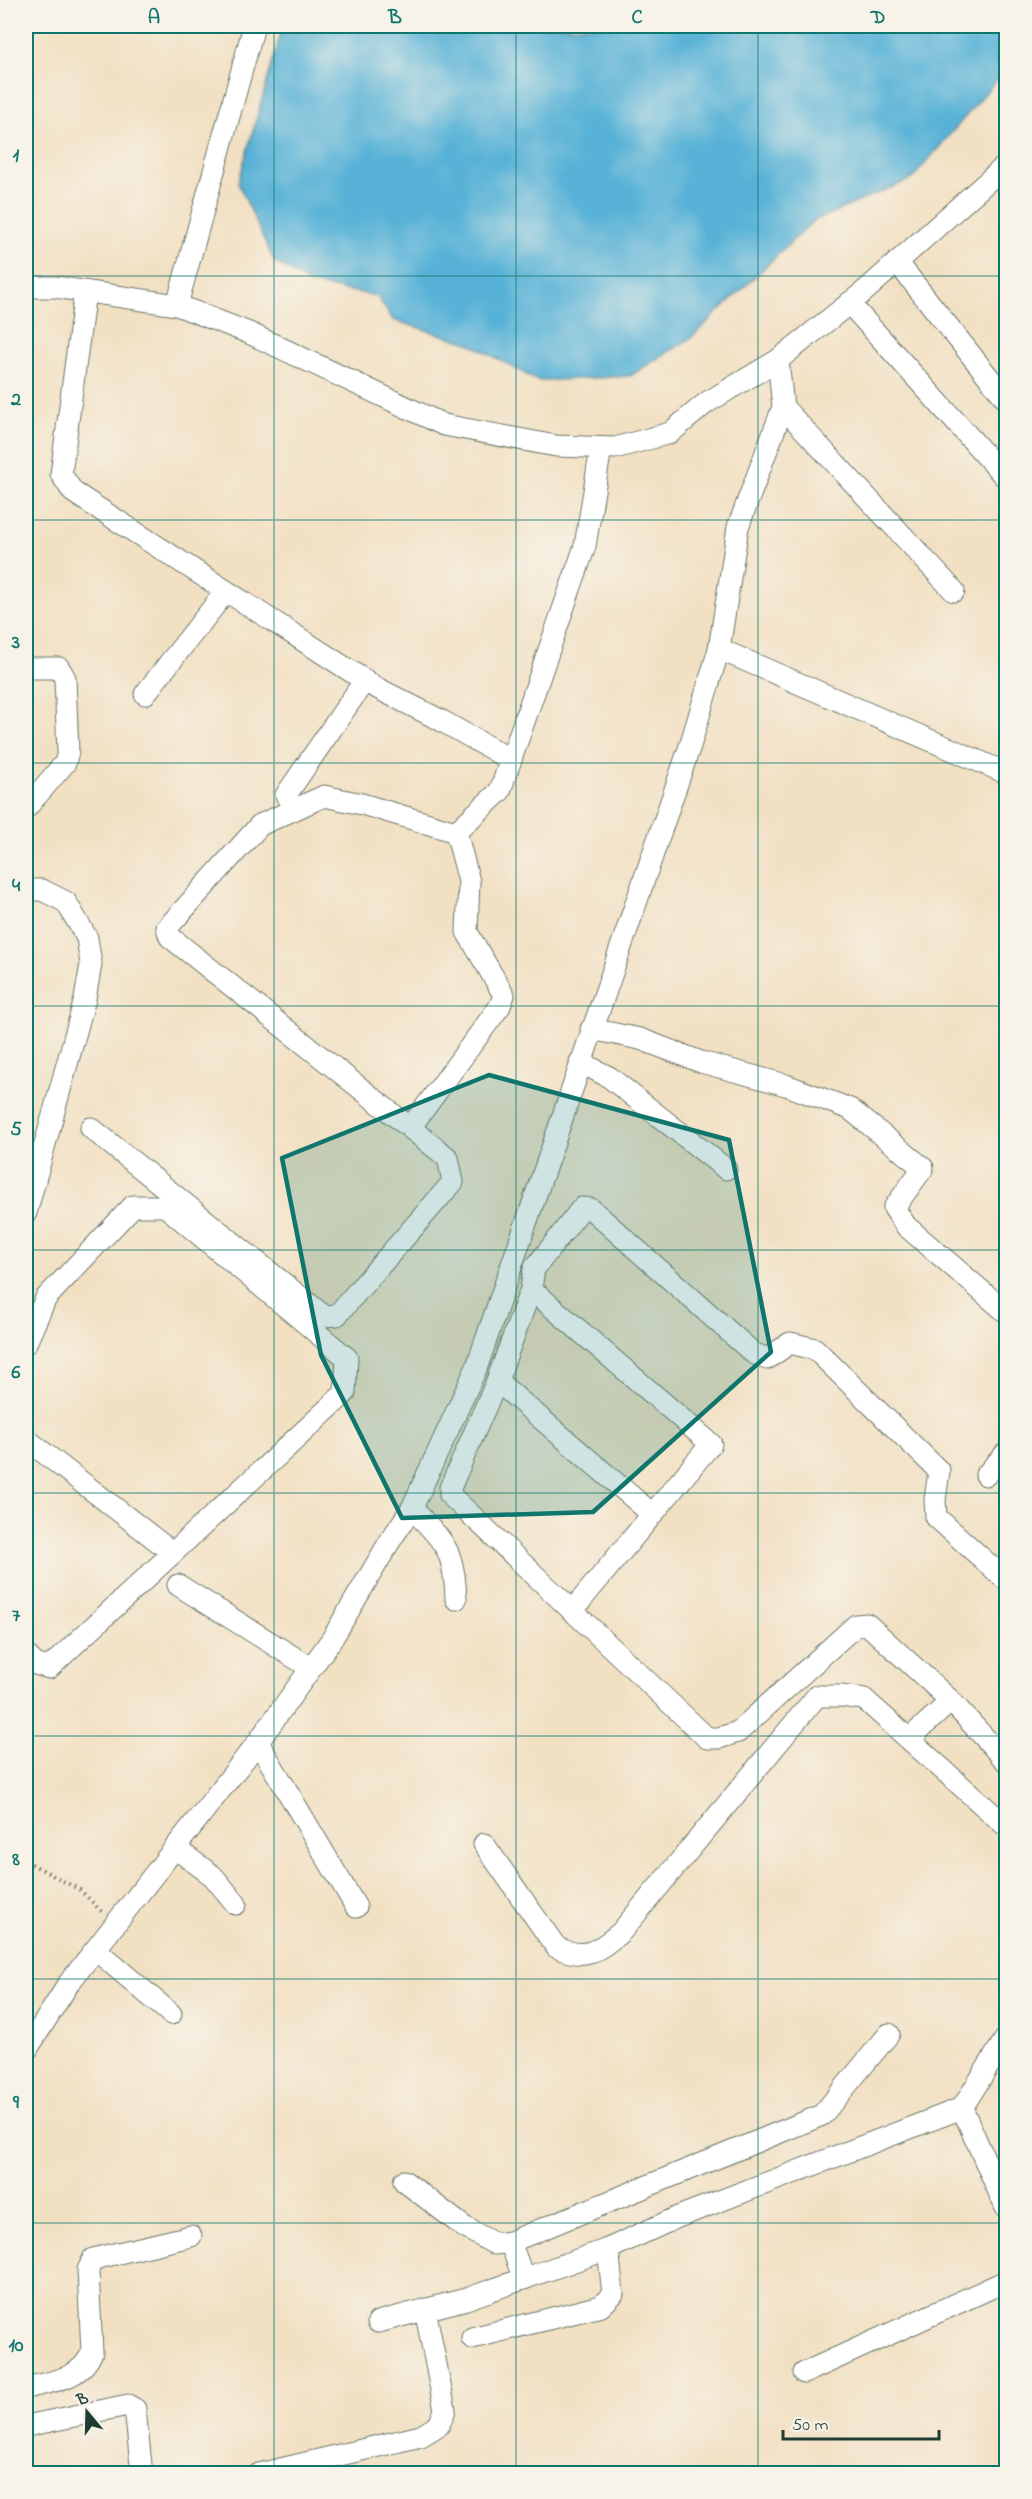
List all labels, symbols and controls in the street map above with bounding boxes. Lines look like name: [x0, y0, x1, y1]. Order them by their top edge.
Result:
text: A: [148, 4, 160, 33]
text: B: [387, 4, 402, 33]
text: C: [632, 4, 643, 33]
text: D: [870, 4, 885, 33]
text: 1: [13, 142, 20, 171]
text: 2: [10, 386, 21, 415]
text: 3: [11, 629, 20, 658]
text: 4: [12, 872, 21, 901]
text: 5: [10, 1116, 22, 1145]
text: 6: [12, 1359, 21, 1388]
text: 7: [12, 1602, 21, 1631]
text: 8: [11, 1846, 20, 1875]
text: 9: [12, 2089, 20, 2118]
text: 10: [9, 2332, 24, 2361]
north arrow: [57, 2382, 117, 2442]
text: B: [73, 2387, 92, 2413]
scale bar: [783, 2403, 939, 2441]
text: 50 m: [792, 2413, 829, 2439]

